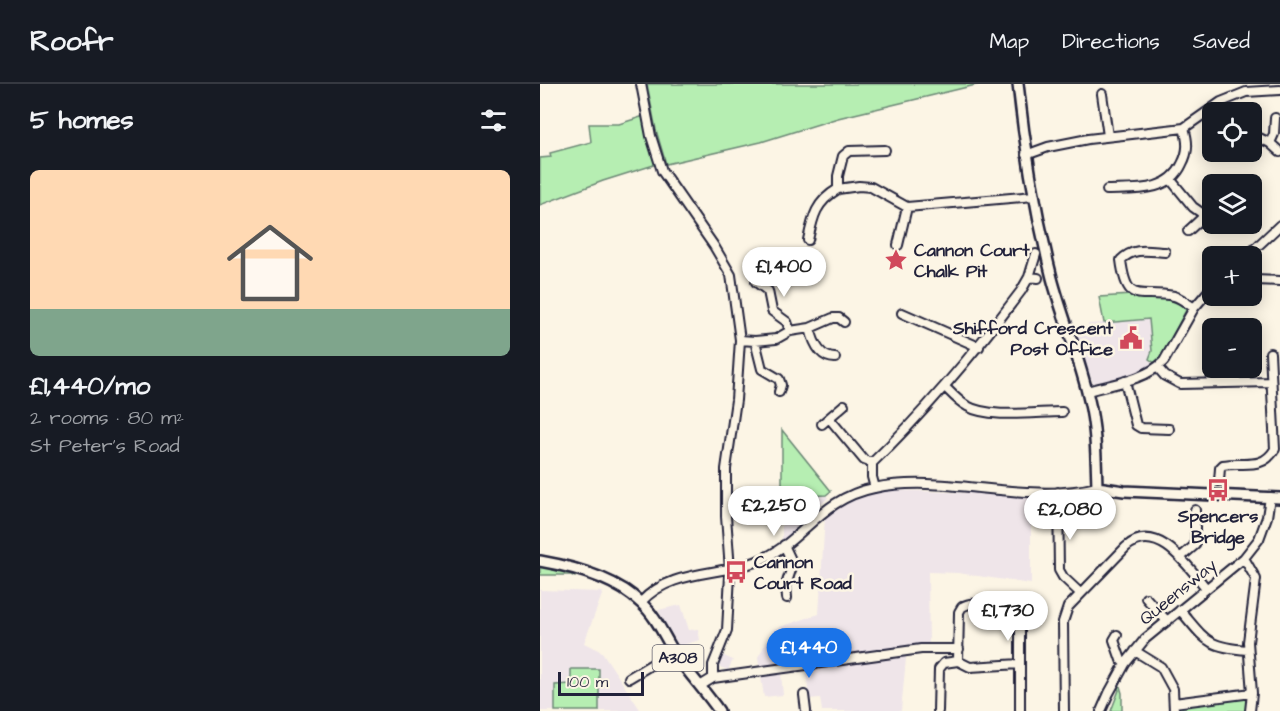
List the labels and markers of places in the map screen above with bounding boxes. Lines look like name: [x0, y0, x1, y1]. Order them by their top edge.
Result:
place label: Cannon Court Chalk Pit: [914, 238, 1030, 284]
pin: £1,400: [735, 247, 833, 298]
place icon: Cannon Court Chalk Pit: [883, 247, 909, 273]
place label: Shifford Crescent Post Office: [952, 316, 1114, 362]
public building icon: Shifford Crescent Post Office: [1118, 325, 1144, 351]
bus stop icon: Spencers Bridge: [1205, 477, 1231, 503]
pin: £2,250: [725, 486, 823, 537]
pin: £2,080: [1021, 490, 1119, 541]
place label: Spencers Bridge: [1177, 504, 1258, 551]
place label: Cannon Court Road: [754, 550, 853, 596]
bus stop icon: Cannon Court Road: [723, 559, 749, 585]
pin: £1,730: [959, 591, 1057, 642]
pin: £1,440: [760, 628, 858, 679]

